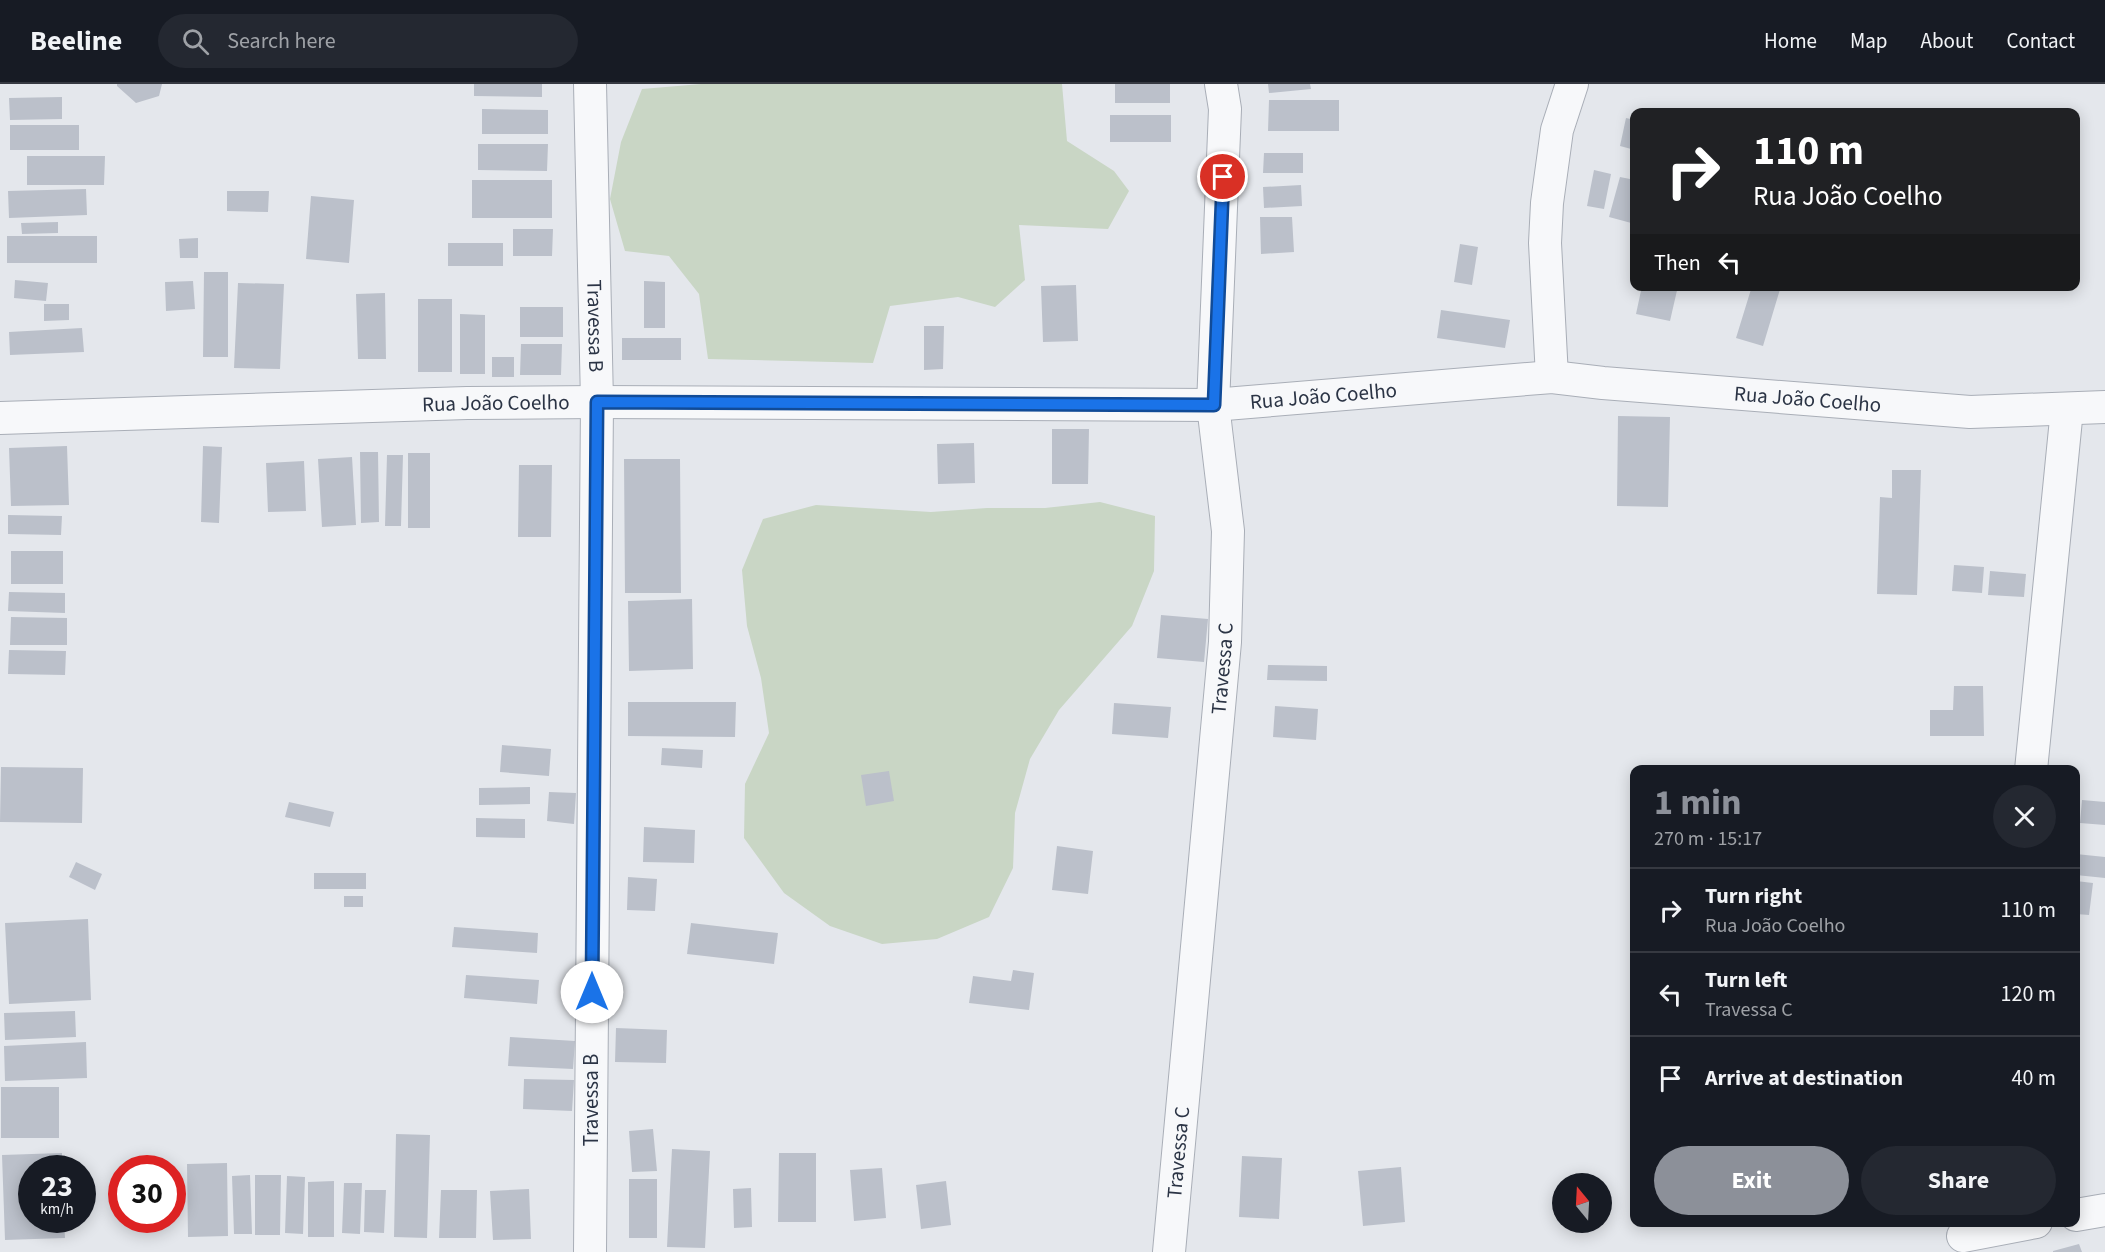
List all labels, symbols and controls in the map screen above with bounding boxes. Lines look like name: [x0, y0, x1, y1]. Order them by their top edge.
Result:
search box: [158, 14, 578, 68]
text: Beeline: [30, 21, 122, 61]
icon: search: [179, 25, 212, 58]
text: Search here: [227, 25, 336, 57]
text: Home: [1764, 26, 1817, 56]
text: Map: [1850, 26, 1888, 56]
text: About: [1921, 26, 1973, 56]
text: Contact: [2006, 26, 2075, 56]
text: 110 m: [1753, 121, 1864, 181]
icon: right: [1654, 132, 1732, 210]
pin: [1197, 151, 1248, 202]
icon: arrive: [1206, 160, 1239, 193]
text: Rua João Coelho: [1753, 177, 1943, 216]
icon: left: [1713, 246, 1746, 279]
text: Then: [1654, 247, 1701, 279]
street label: Travessa B: [579, 279, 611, 373]
street label: Rua João Coelho: [1249, 375, 1398, 417]
street label: Rua João Coelho: [1733, 378, 1882, 420]
street label: Rua João Coelho: [422, 387, 570, 419]
street label: Travessa C: [1203, 622, 1241, 716]
text: 1 min: [1654, 777, 1742, 828]
button: close: [1993, 785, 2056, 848]
text: 270 m · 15:17: [1654, 825, 1762, 853]
text: Turn right: [1705, 880, 1802, 912]
icon: right: [1654, 894, 1687, 927]
text: 110 m: [2001, 894, 2056, 926]
text: Rua João Coelho: [1705, 912, 1845, 940]
position arrow: [560, 960, 624, 1024]
text: Turn left: [1705, 964, 1787, 996]
icon: left: [1654, 978, 1687, 1011]
text: 120 m: [2001, 978, 2056, 1010]
text: Travessa C: [1705, 996, 1793, 1024]
street label: Travessa B: [576, 1054, 606, 1146]
icon: arrive: [1654, 1062, 1687, 1095]
text: Arrive at destination: [1705, 1062, 1903, 1094]
text: 40 m: [2011, 1062, 2056, 1094]
street label: Travessa C: [1159, 1105, 1197, 1200]
button: Exit: [1654, 1146, 1849, 1215]
button: Share: [1861, 1146, 2056, 1215]
speed limit sign: 30: [108, 1155, 186, 1233]
text: 23: [41, 1165, 73, 1208]
north arrow: [1552, 1173, 1612, 1233]
map controls: [1552, 1173, 1612, 1233]
text: km/h: [40, 1199, 74, 1220]

